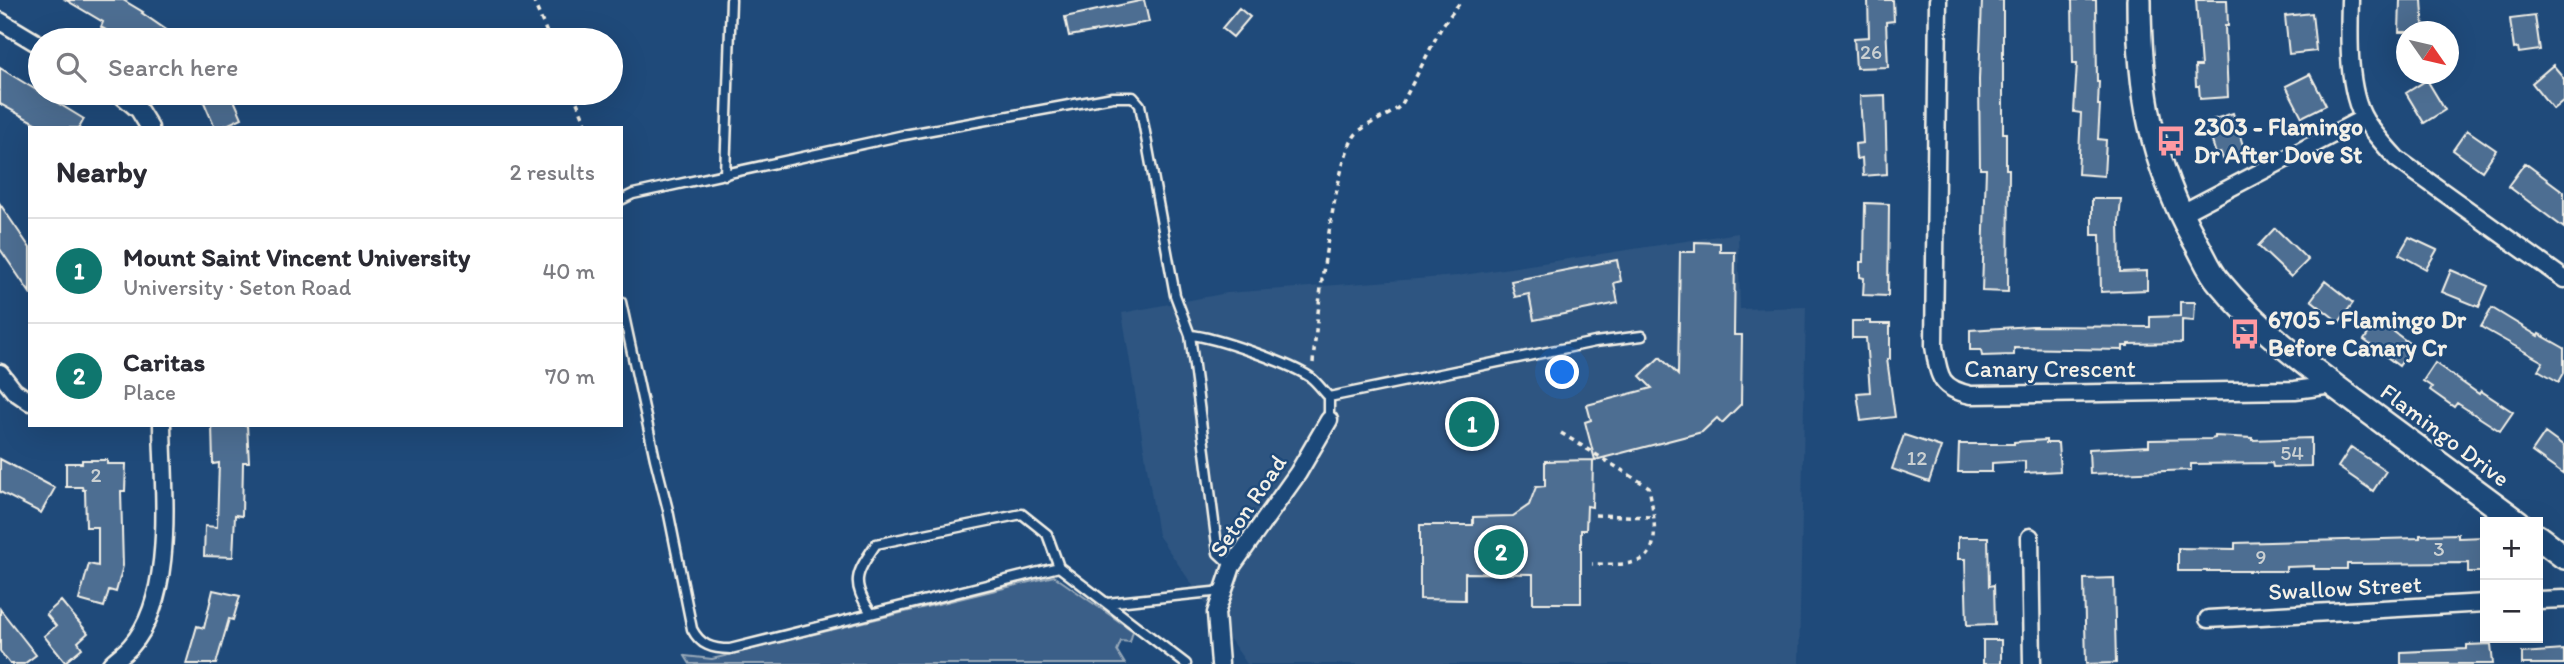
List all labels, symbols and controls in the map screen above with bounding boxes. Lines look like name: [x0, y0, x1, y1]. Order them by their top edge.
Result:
north arrow: [2396, 21, 2459, 84]
search box: [28, 28, 623, 105]
house number: 26: [1860, 39, 1882, 64]
icon: search: [52, 48, 90, 86]
text: Search here: [108, 51, 238, 83]
place label: 2303 - Flamingo Dr After Dove St: [2194, 112, 2363, 169]
bus stop icon: 2303 - Flamingo Dr After Dove St: [2154, 124, 2188, 158]
text: Nearby: [56, 153, 147, 190]
text: 2 results: [509, 158, 595, 186]
text: Mount Saint Vincent University: [123, 241, 470, 273]
text: 1: [74, 257, 84, 285]
text: 40 m: [542, 257, 595, 285]
text: University · Seton Road: [123, 273, 351, 301]
place label: 6705 - Flamingo Dr Before Canary Cr: [2268, 305, 2467, 363]
bus stop icon: 6705 - Flamingo Dr Before Canary Cr: [2228, 317, 2262, 351]
text: Caritas: [123, 346, 205, 378]
street label: Canary Crescent: [1964, 354, 2136, 383]
your location: [1545, 355, 1579, 389]
text: 2: [73, 362, 85, 390]
text: 70 m: [545, 362, 595, 390]
street label: Flamingo Drive: [2375, 377, 2516, 493]
text: Place: [123, 378, 176, 406]
pin: 1: [1449, 398, 1495, 450]
house number: 54: [2280, 440, 2304, 465]
house number: 12: [1907, 445, 1927, 470]
street label: Seton Road: [1203, 449, 1292, 562]
house number: 2: [90, 462, 102, 487]
map controls: [2480, 517, 2543, 643]
button: +: [2480, 517, 2543, 580]
pin: 2: [1478, 526, 1524, 578]
house number: 3: [2433, 536, 2445, 561]
house number: 9: [2256, 544, 2266, 569]
street label: Swallow Street: [2267, 569, 2423, 606]
button: −: [2480, 580, 2543, 643]

